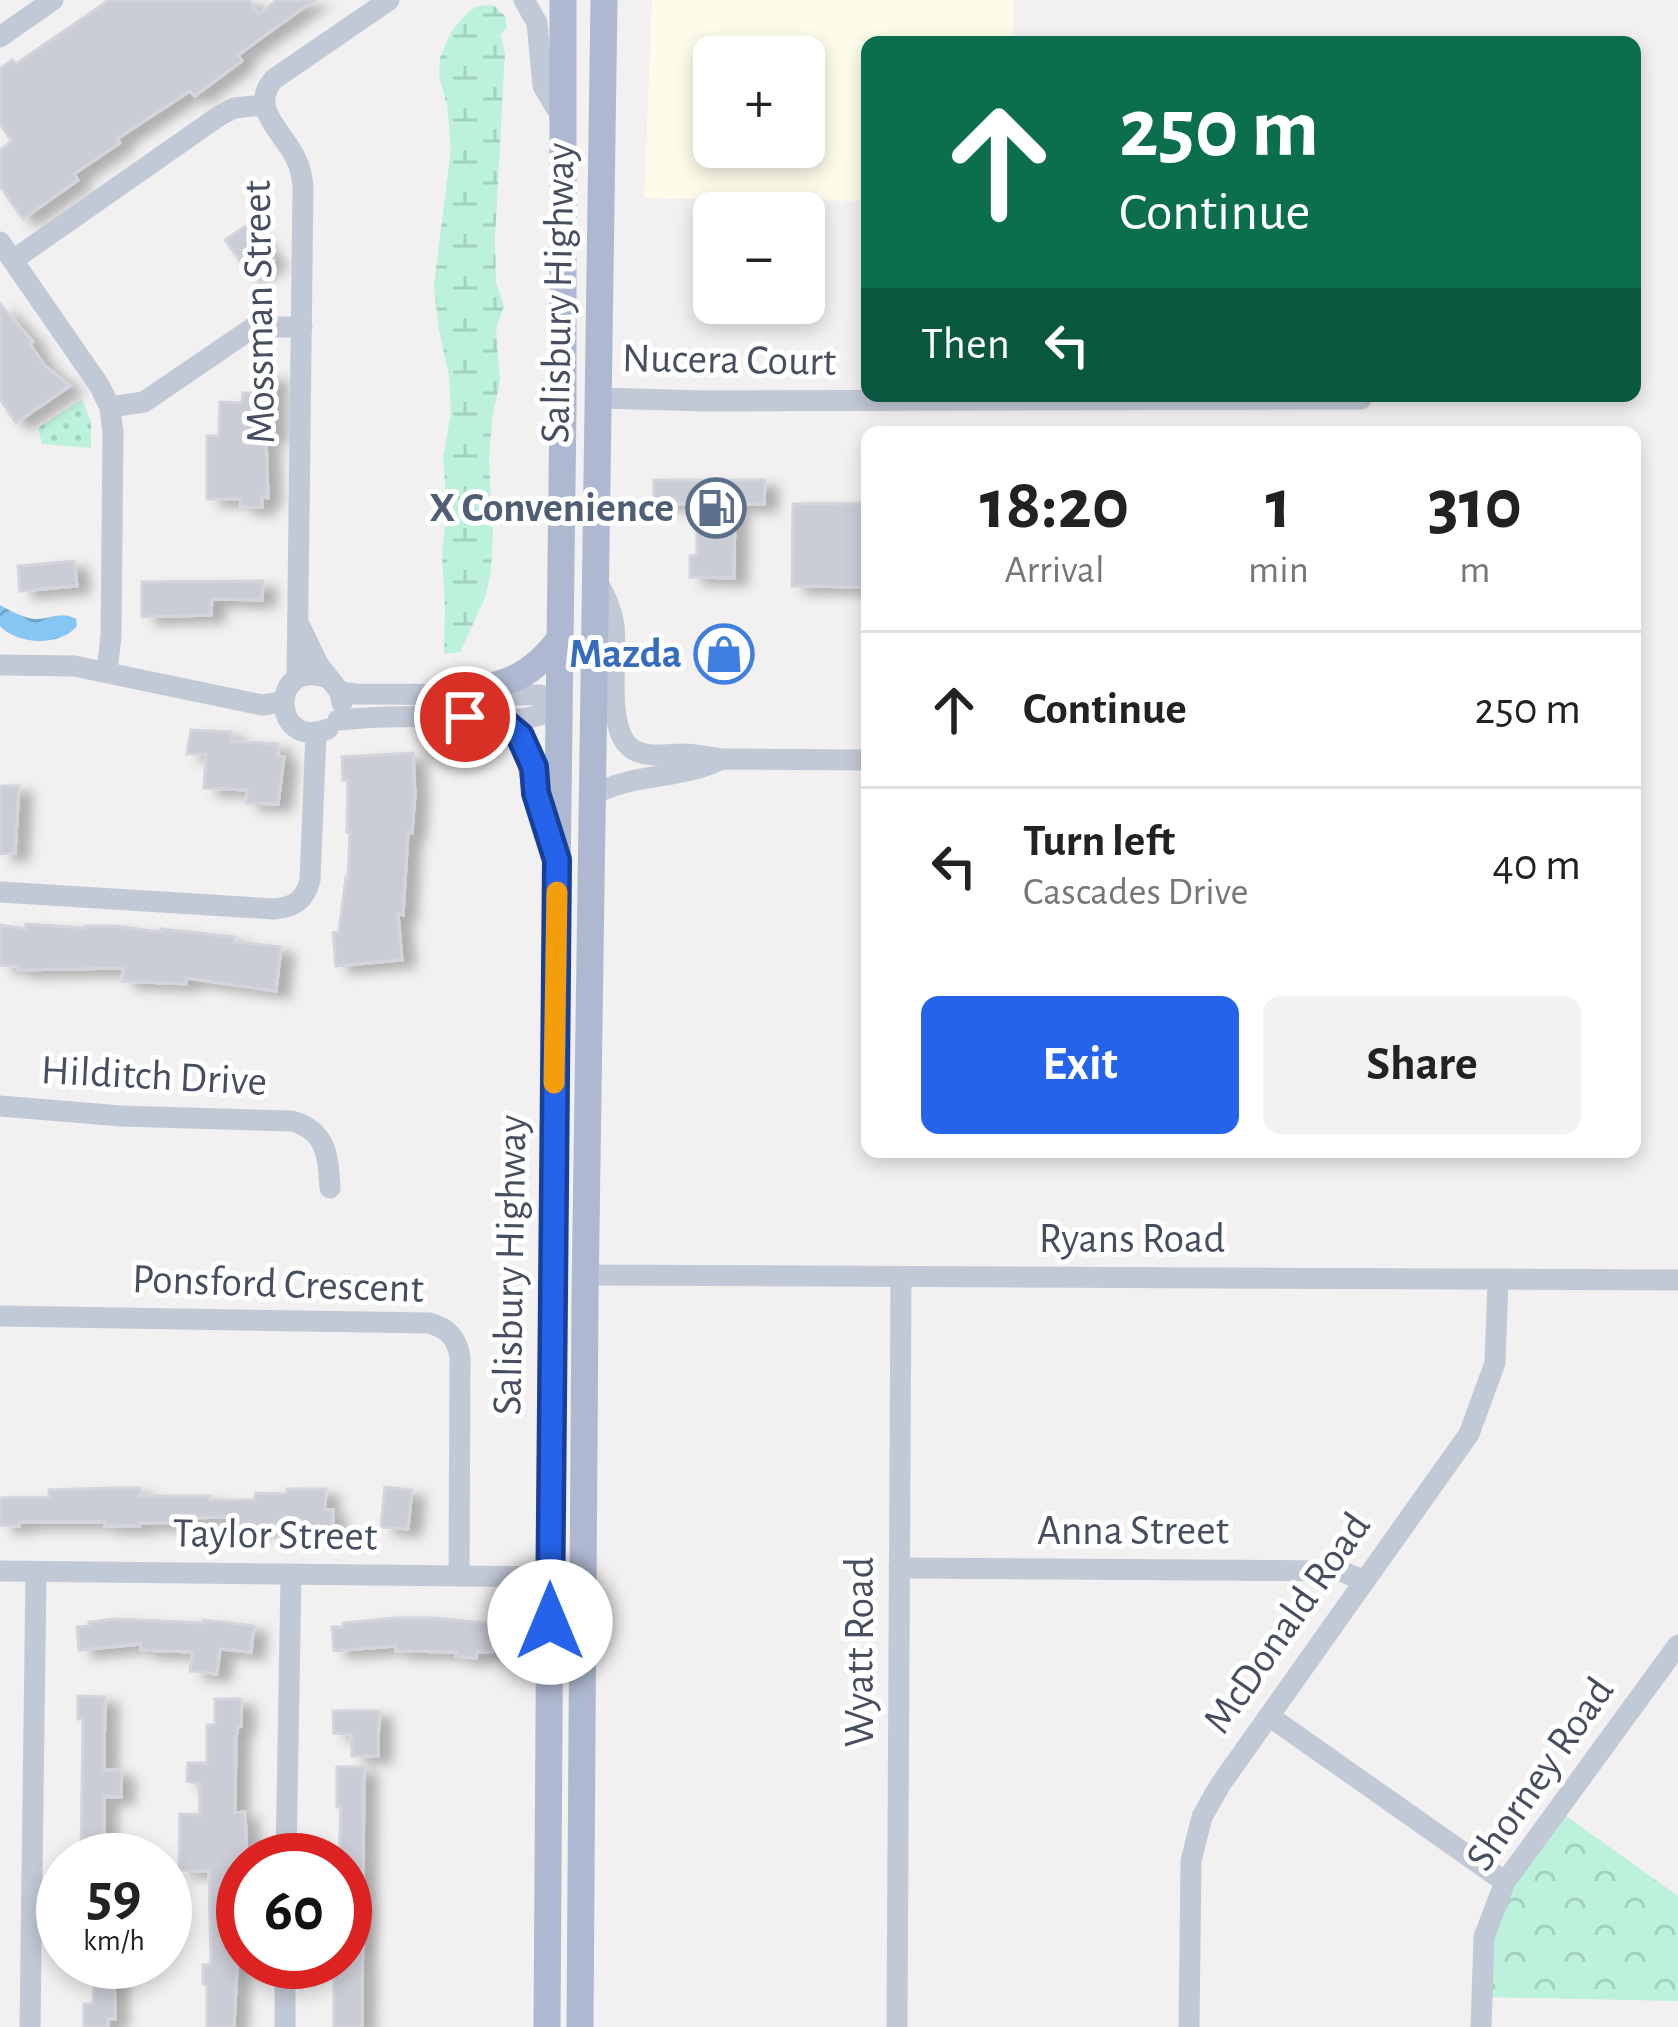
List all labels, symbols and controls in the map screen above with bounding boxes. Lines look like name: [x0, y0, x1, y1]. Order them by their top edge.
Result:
map controls: [693, 36, 825, 324]
button: +: [693, 36, 825, 168]
icon: ahead: [921, 84, 1077, 240]
text: 250 m: [1119, 88, 1319, 172]
street label: Salisbury Highway: [534, 142, 582, 444]
street label: Mossman Street: [236, 180, 282, 444]
text: Continue: [1119, 186, 1310, 240]
button: −: [693, 192, 825, 324]
icon: left: [1034, 312, 1100, 378]
text: Then: [921, 322, 1010, 367]
street label: Nucera Court: [622, 337, 836, 383]
text: 18:20: [980, 469, 1129, 541]
text: 1: [1265, 469, 1291, 541]
text: 310: [1428, 469, 1522, 541]
fuel station icon: X Convenience: [685, 477, 747, 539]
place label: X Convenience: [429, 487, 674, 529]
text: Arrival: [1004, 551, 1105, 590]
text: min: [1248, 551, 1309, 590]
text: m: [1459, 551, 1491, 590]
shop icon: Mazda: [693, 623, 755, 685]
place label: Mazda: [569, 633, 682, 675]
pin: [414, 666, 516, 768]
icon: ahead: [921, 677, 987, 743]
icon: arrive: [432, 684, 498, 750]
text: Continue: [1023, 687, 1187, 732]
text: 250 m: [1475, 687, 1581, 732]
text: Turn left: [1023, 819, 1175, 864]
icon: left: [921, 833, 987, 899]
text: 40 m: [1492, 843, 1581, 888]
text: Cascades Drive: [1023, 873, 1249, 912]
button: Exit: [921, 996, 1239, 1134]
button: Share: [1263, 996, 1581, 1134]
street label: Hilditch Drive: [40, 1049, 268, 1103]
street label: Salisbury Highway: [486, 1114, 534, 1416]
street label: Ryans Road: [1039, 1218, 1225, 1260]
street label: Ponsford Crescent: [131, 1258, 425, 1310]
street label: McDonald Road: [1196, 1505, 1378, 1741]
street label: Anna Street: [1037, 1510, 1229, 1552]
street label: Taylor Street: [172, 1512, 378, 1558]
street label: Wyatt Road: [839, 1557, 881, 1747]
position arrow: [487, 1559, 613, 1685]
street label: Shorney Road: [1458, 1670, 1622, 1878]
speed limit sign: 60: [216, 1833, 372, 1989]
text: 59: [87, 1866, 141, 1926]
text: km/h: [83, 1926, 145, 1956]

